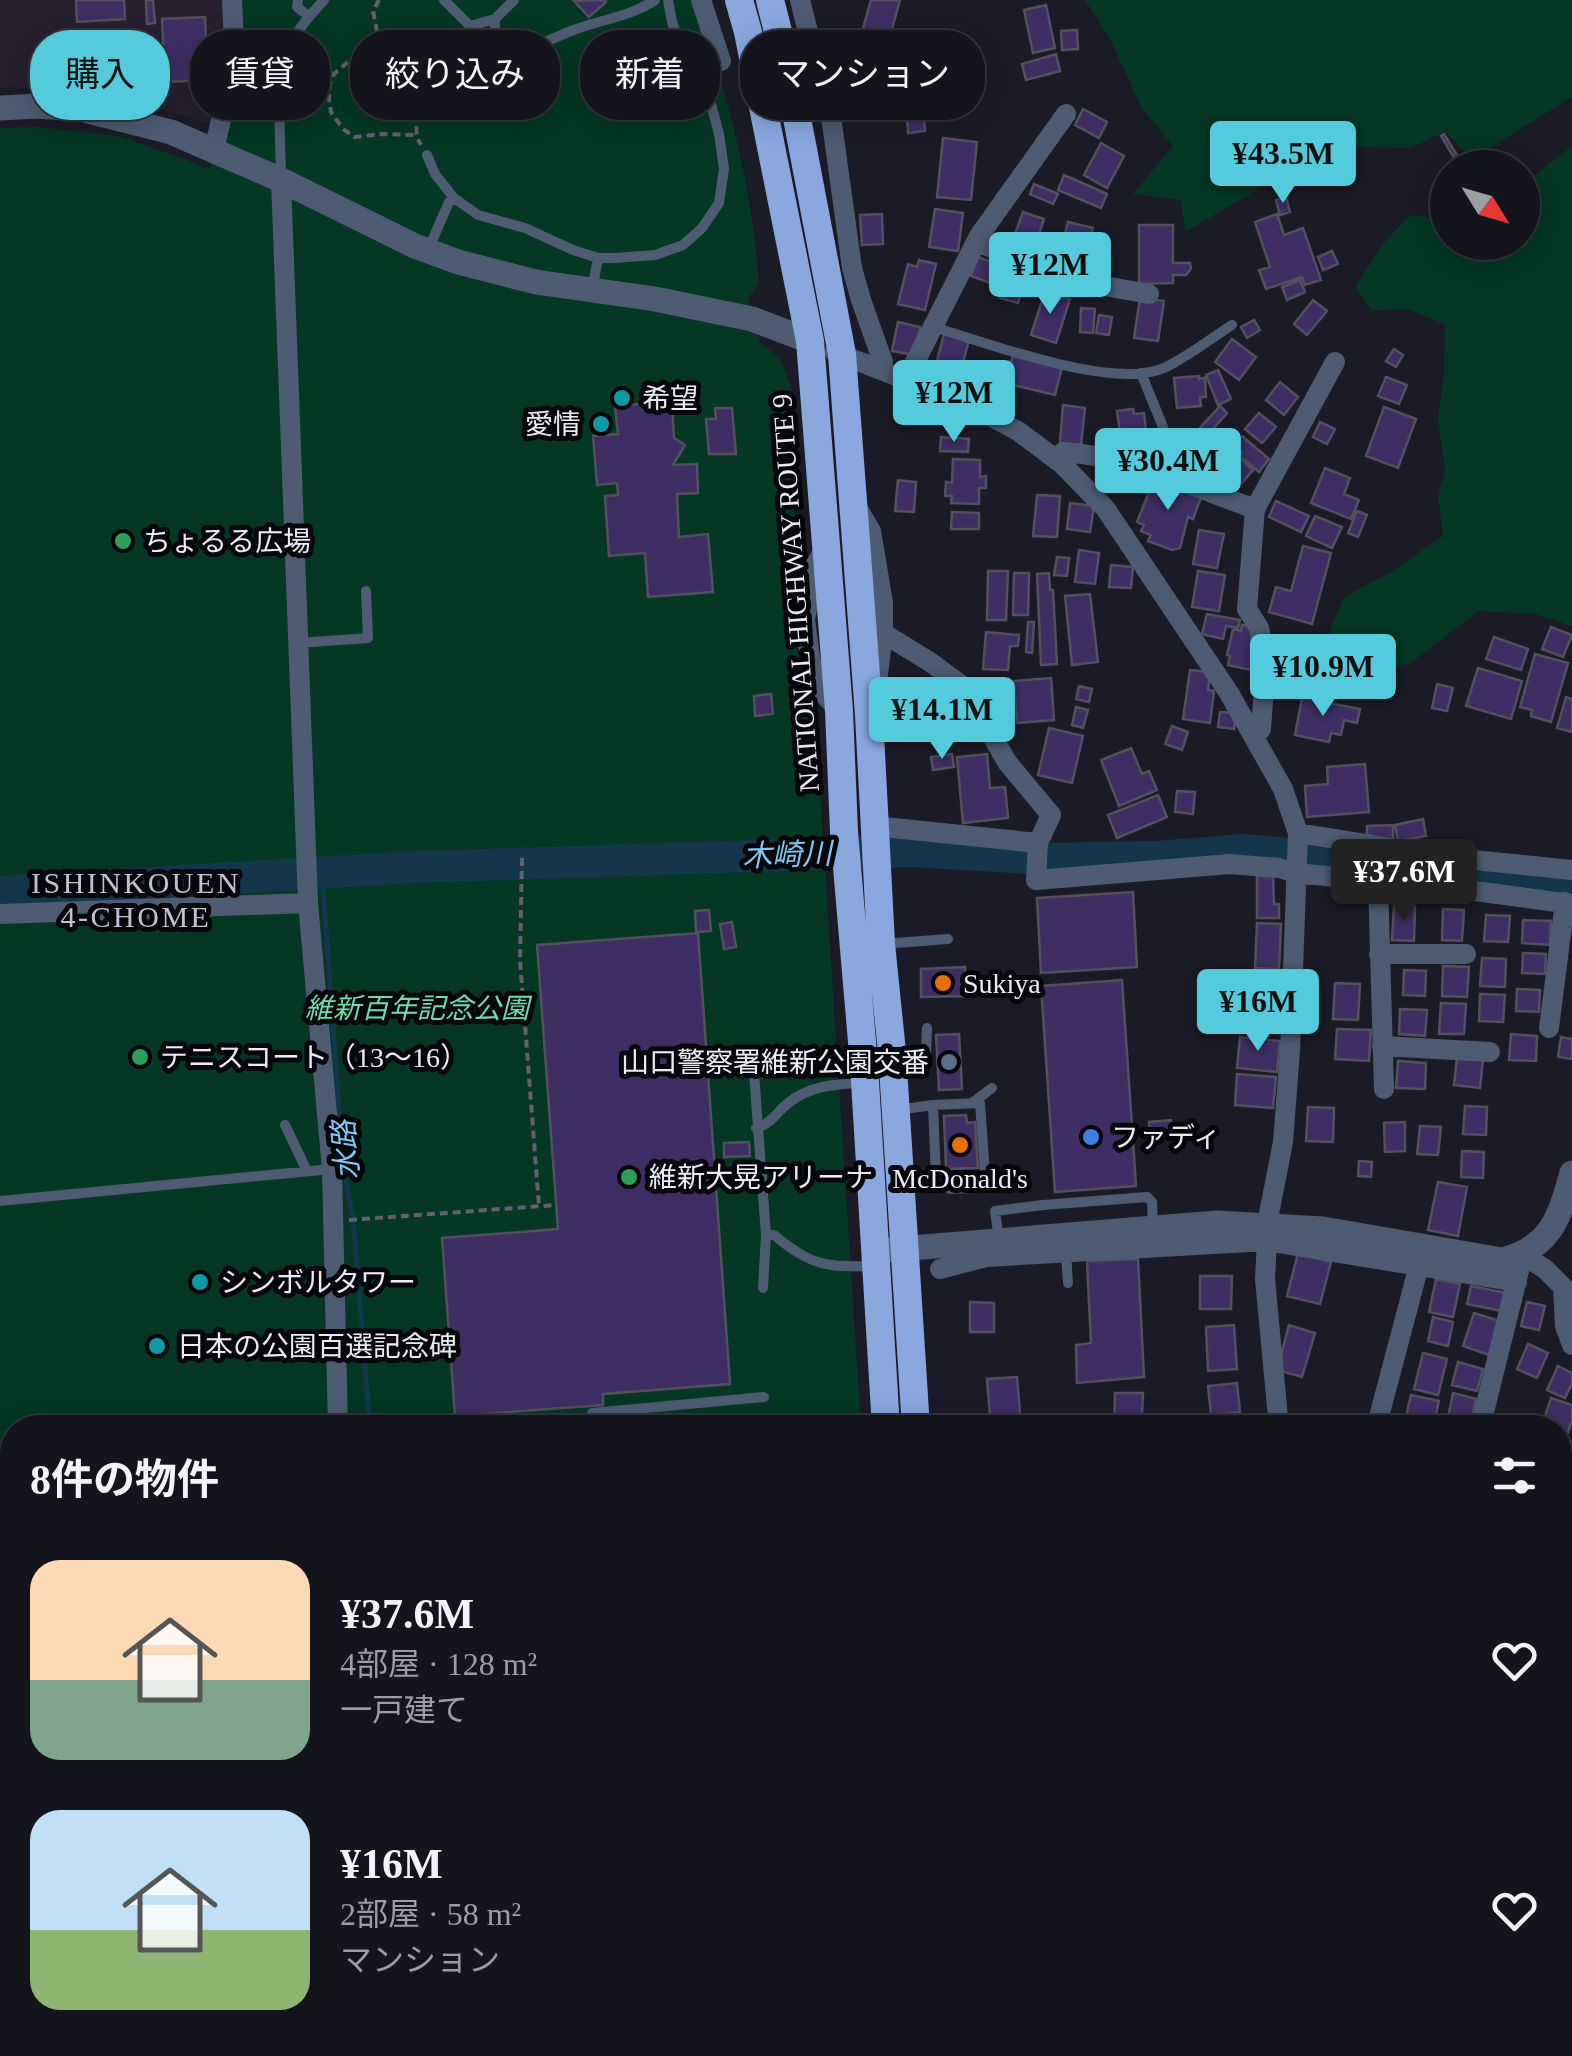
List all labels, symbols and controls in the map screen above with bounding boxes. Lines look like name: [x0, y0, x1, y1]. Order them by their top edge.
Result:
chip: 購入: [30, 30, 170, 120]
chip: 賃貸: [190, 30, 330, 120]
chip: 絞り込み: [350, 30, 560, 120]
chip: 新着: [580, 30, 720, 120]
chip: マンション: [740, 30, 985, 120]
pin: ¥43.5M: [1202, 121, 1364, 206]
text: ¥43.5M: [1232, 135, 1334, 171]
north arrow: [1430, 150, 1540, 260]
map controls: [1430, 150, 1540, 260]
pin: ¥12M: [991, 232, 1109, 317]
text: ¥12M: [1011, 246, 1089, 282]
pin: ¥12M: [895, 360, 1013, 445]
text: ¥12M: [915, 374, 993, 410]
place label: 希望: [642, 383, 698, 414]
marker: 希望: [611, 387, 633, 409]
street label: NATIONAL HIGHWAY ROUTE 9: [766, 393, 825, 793]
place label: 愛情: [525, 409, 581, 440]
marker: 愛情: [590, 413, 612, 435]
pin: ¥30.4M: [1087, 428, 1249, 513]
text: ¥30.4M: [1117, 442, 1219, 478]
place label: ちょるる広場: [143, 526, 311, 557]
marker: ちょるる広場: [112, 530, 134, 552]
pin: ¥10.9M: [1242, 634, 1404, 719]
text: ¥10.9M: [1272, 648, 1374, 684]
pin: ¥14.1M: [861, 677, 1023, 762]
text: ¥14.1M: [891, 691, 993, 727]
water label: 木崎川: [741, 836, 836, 873]
pin: ¥37.6M: [1323, 839, 1485, 924]
text: ¥37.6M: [1353, 853, 1455, 889]
district label: ISHINKOUEN 4-CHOME: [31, 866, 241, 933]
place label: Sukiya: [963, 968, 1041, 999]
pin: ¥16M: [1199, 969, 1317, 1054]
marker: Sukiya: [932, 972, 954, 994]
text: ¥16M: [1219, 983, 1297, 1019]
park label: 維新百年記念公園: [305, 993, 533, 1024]
place label: テニスコート（13～16）: [160, 1042, 468, 1073]
marker: テニスコート（13～16）: [129, 1046, 151, 1068]
place label: 山口警察署維新公園交番: [621, 1047, 929, 1078]
marker: 山口警察署維新公園交番: [938, 1051, 960, 1073]
water label: 水路: [326, 1116, 365, 1181]
place label: ファディ: [1111, 1122, 1221, 1153]
marker: ファディ: [1080, 1126, 1102, 1148]
marker: McDonald's: [949, 1134, 971, 1156]
place label: 維新大晃アリーナ: [649, 1162, 873, 1193]
place label: McDonald's: [892, 1163, 1028, 1194]
marker: 維新大晃アリーナ: [618, 1166, 640, 1188]
place label: シンボルタワー: [220, 1267, 416, 1298]
marker: シンボルタワー: [189, 1271, 211, 1293]
place label: 日本の公園百選記念碑: [177, 1331, 457, 1362]
marker: 日本の公園百選記念碑: [146, 1335, 168, 1357]
icon: filters: [1487, 1448, 1542, 1503]
text: 8件の物件: [30, 1457, 219, 1503]
text: ¥37.6M: [340, 1591, 474, 1637]
icon: home: [110, 1600, 230, 1720]
icon: heart: [1487, 1633, 1542, 1688]
text: 4部屋 · 128 m²: [340, 1646, 537, 1682]
text: 一戸建て: [340, 1692, 468, 1728]
text: ¥16M: [340, 1841, 443, 1887]
icon: home: [110, 1850, 230, 1970]
icon: heart: [1487, 1883, 1542, 1938]
text: 2部屋 · 58 m²: [340, 1896, 521, 1932]
text: マンション: [340, 1942, 500, 1978]

